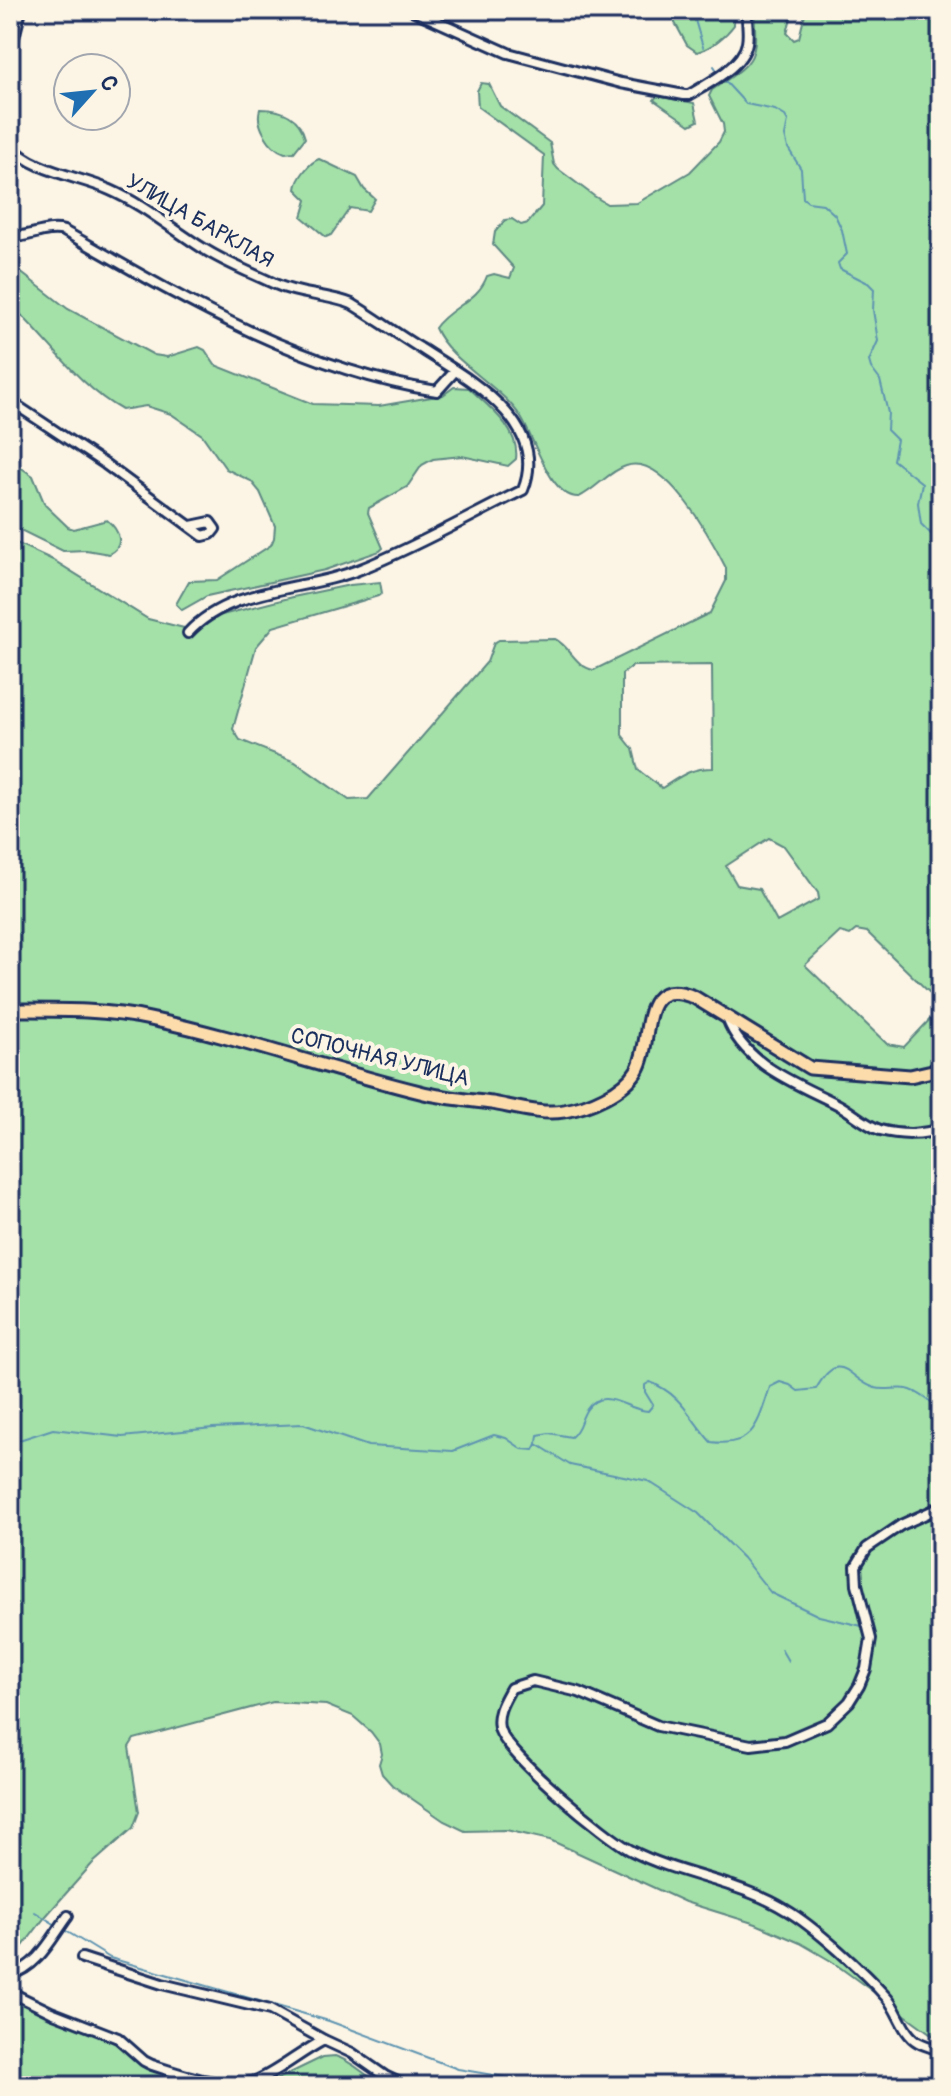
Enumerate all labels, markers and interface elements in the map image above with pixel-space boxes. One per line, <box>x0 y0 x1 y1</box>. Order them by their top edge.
north arrow <box>52 52 132 132</box>
text: С <box>93 71 125 96</box>
street label: УЛИЦА БАРКЛАЯ <box>121 167 279 275</box>
street label: СОПОЧНАЯ УЛИЦА <box>288 1021 472 1093</box>

